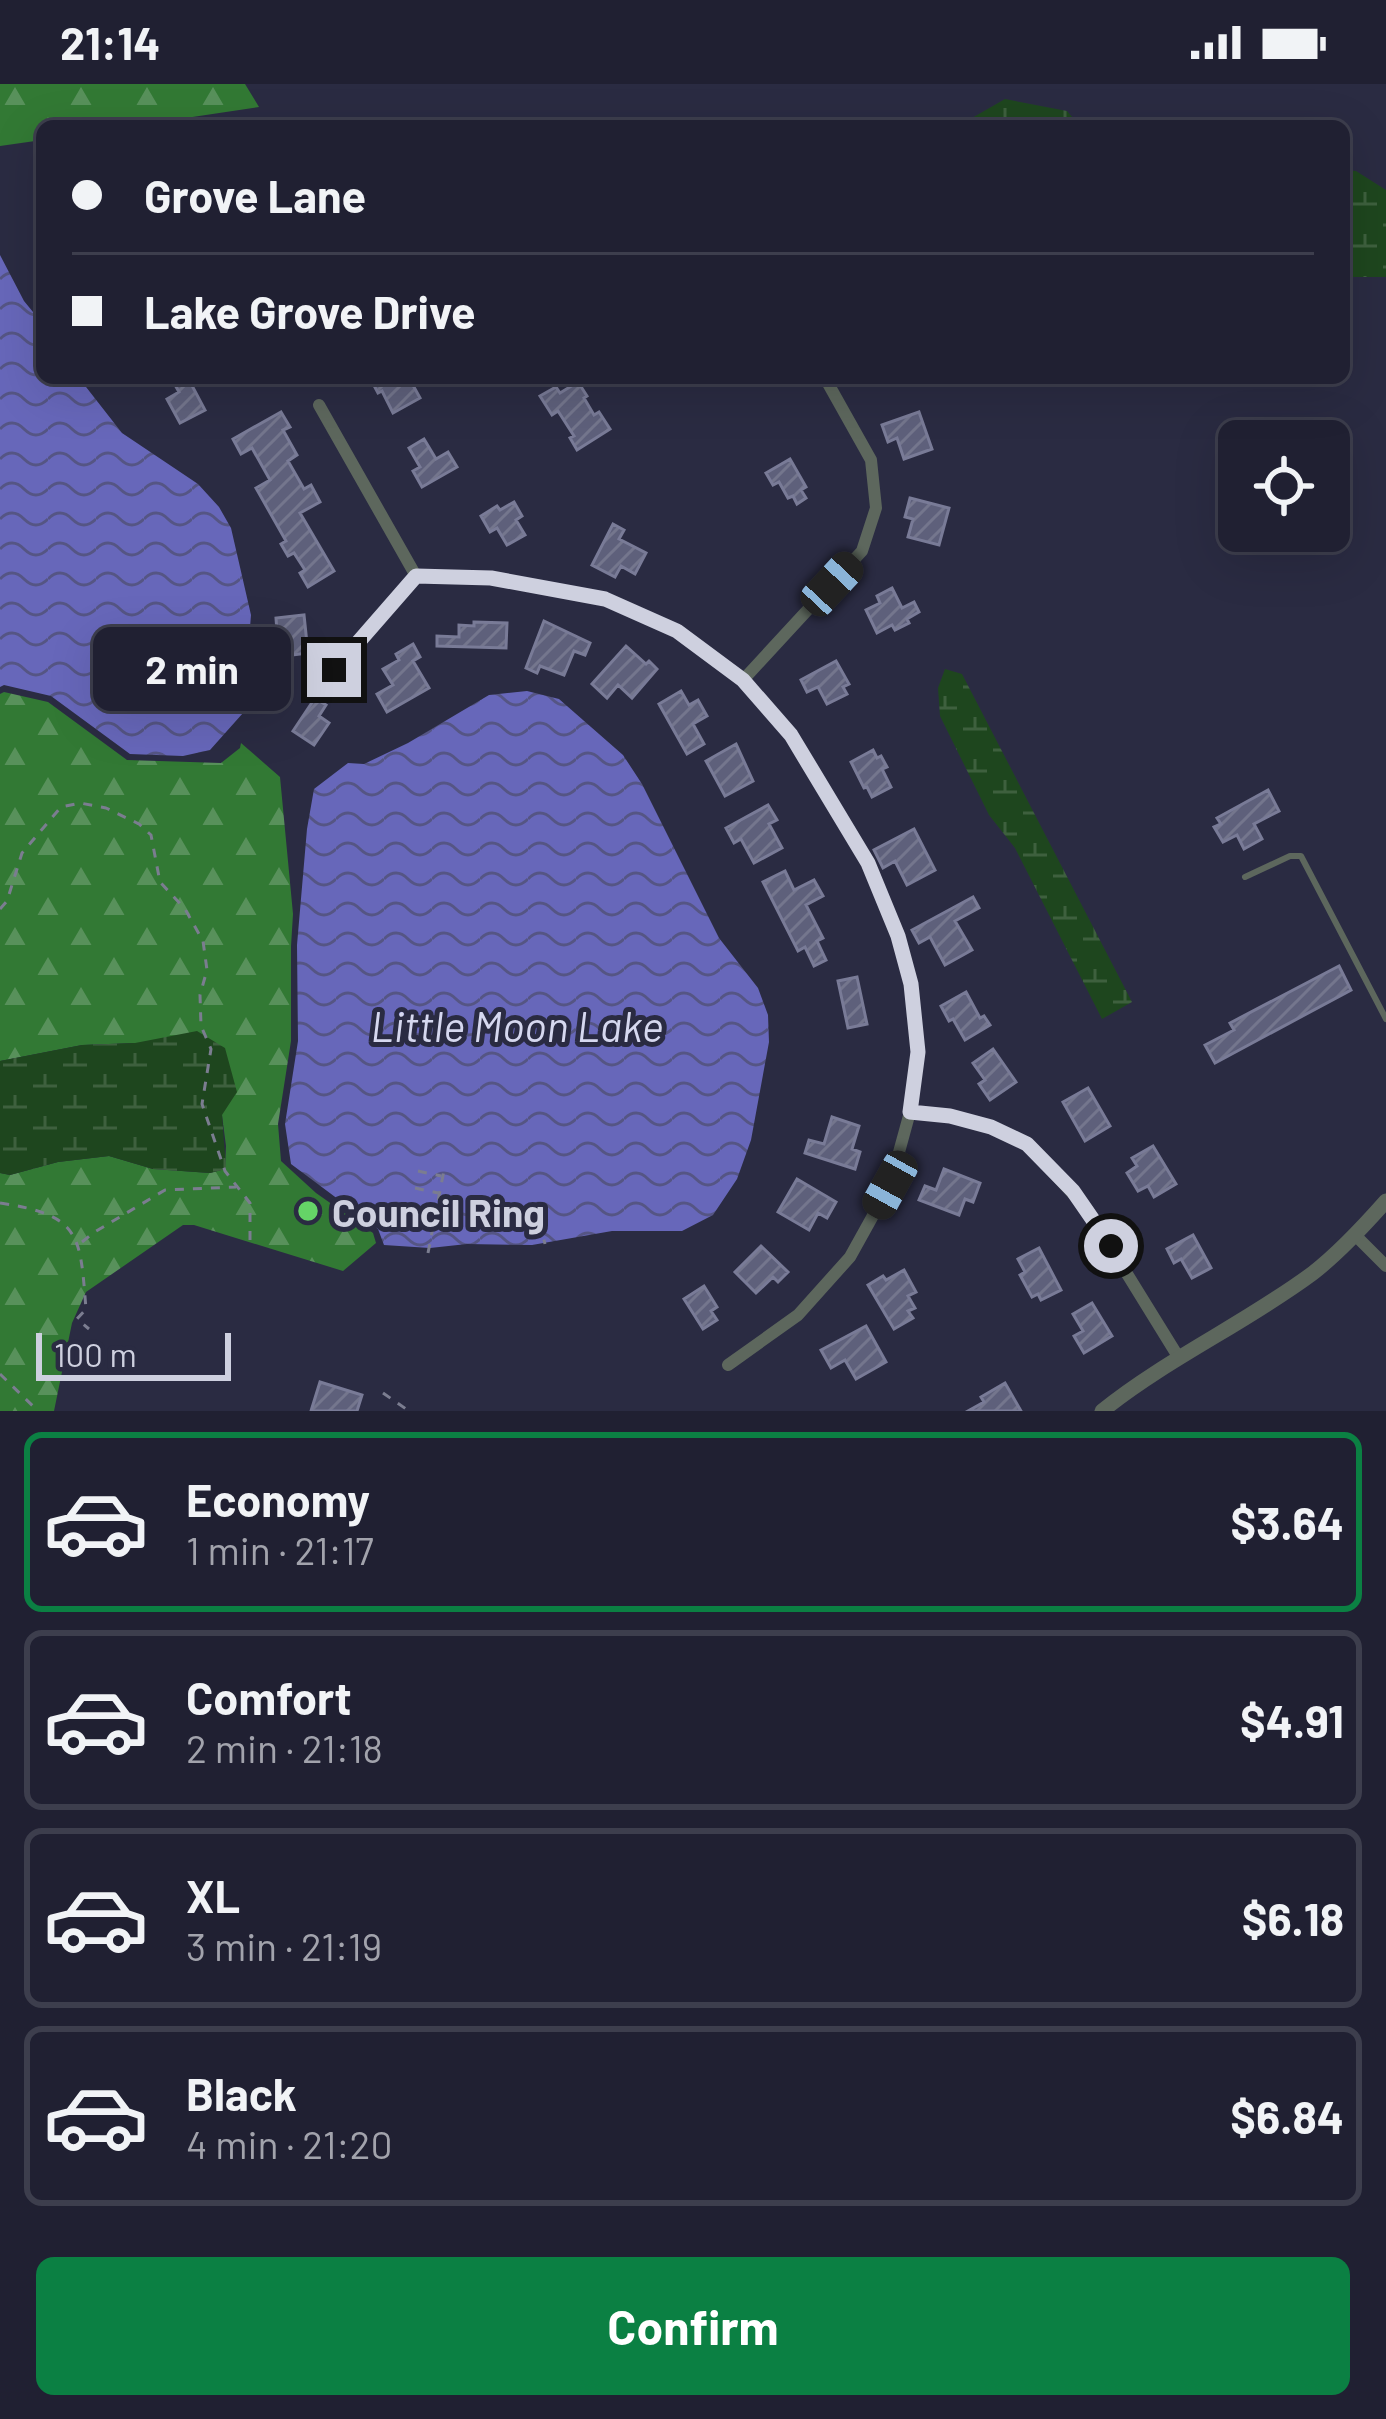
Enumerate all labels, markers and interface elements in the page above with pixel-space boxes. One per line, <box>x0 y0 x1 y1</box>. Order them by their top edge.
text: 21:14 <box>60 15 160 69</box>
text: Grove Lane <box>144 168 366 222</box>
text: Lake Grove Drive <box>144 284 475 338</box>
map controls <box>1218 420 1350 552</box>
button: locate <box>1218 420 1350 552</box>
car <box>794 545 870 623</box>
callout: 2 min <box>94 628 292 712</box>
route end <box>307 643 361 697</box>
text: 2 min <box>145 645 239 692</box>
water label: Little Moon Lake <box>371 1000 663 1050</box>
car <box>857 1145 923 1225</box>
place label: Council Ring <box>332 1188 545 1235</box>
marker: Council Ring <box>295 1198 321 1224</box>
route start <box>1084 1219 1138 1273</box>
scale bar <box>36 1327 231 1380</box>
text: 100 m <box>54 1334 137 1374</box>
icon: car <box>42 1468 150 1576</box>
text: Economy <box>186 1472 370 1526</box>
text: $3.64 <box>1230 1495 1344 1549</box>
text: 1 min · 21:17 <box>186 1526 374 1573</box>
icon: car <box>42 1666 150 1774</box>
text: Comfort <box>186 1670 352 1724</box>
text: $4.91 <box>1240 1693 1344 1747</box>
text: 2 min · 21:18 <box>186 1724 383 1771</box>
icon: car <box>42 1864 150 1972</box>
text: XL <box>186 1868 240 1922</box>
text: $6.18 <box>1242 1891 1344 1945</box>
text: 3 min · 21:19 <box>186 1922 382 1969</box>
icon: car <box>42 2062 150 2170</box>
text: Black <box>186 2066 297 2120</box>
text: $6.84 <box>1230 2089 1344 2143</box>
text: 4 min · 21:20 <box>186 2120 392 2167</box>
button: Confirm <box>36 2257 1350 2395</box>

